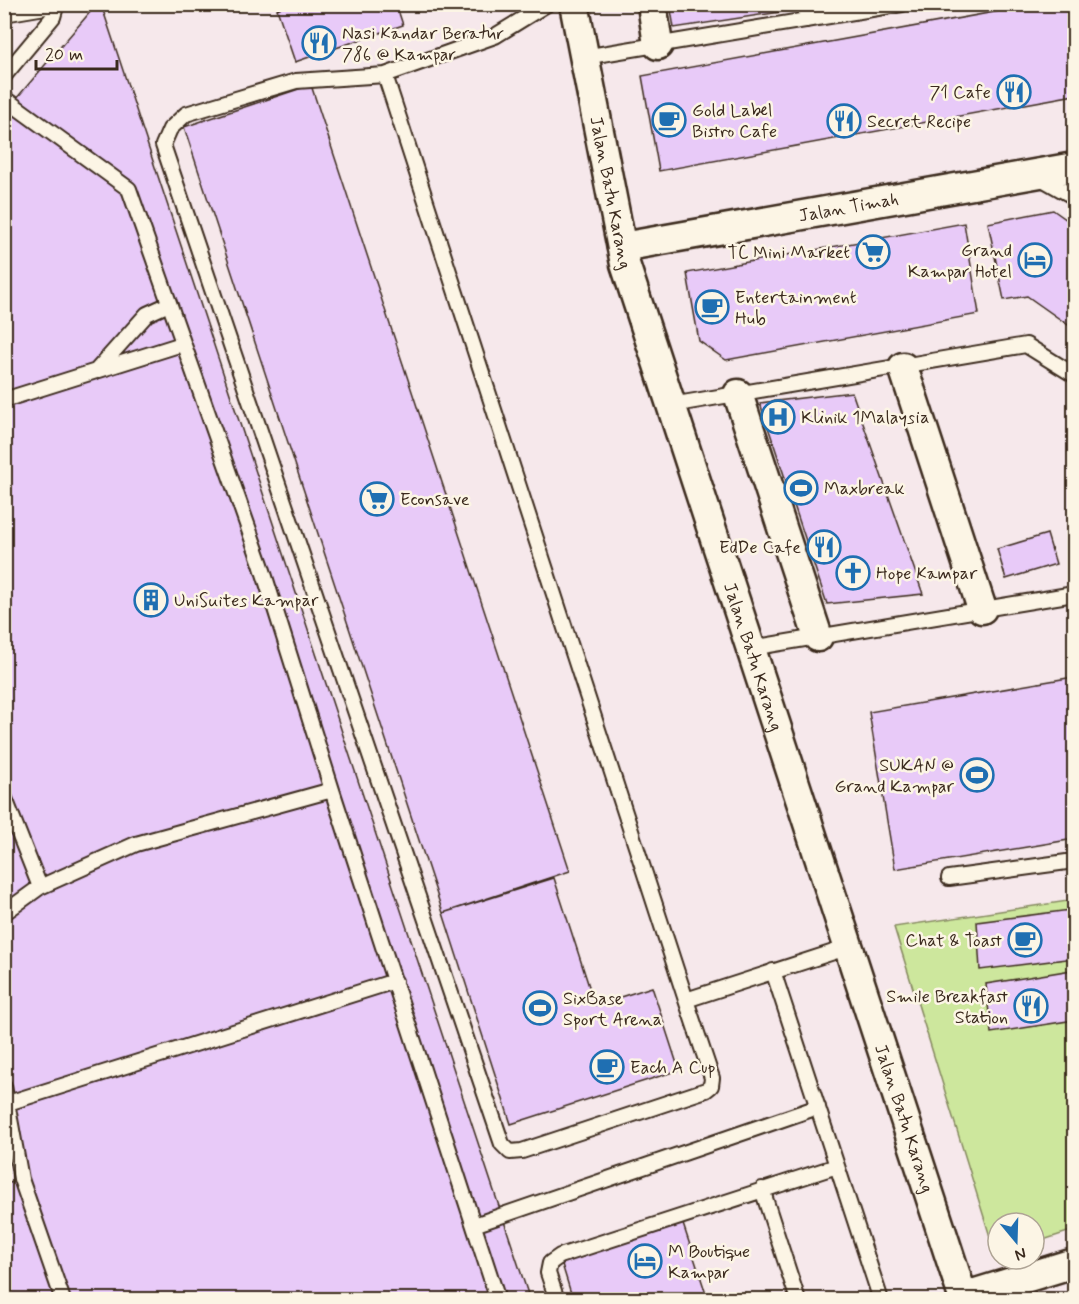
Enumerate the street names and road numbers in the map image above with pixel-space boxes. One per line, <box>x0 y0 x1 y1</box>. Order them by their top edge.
street label: Jalan Batu Karang <box>583 114 637 272</box>
street label: Jalan Timah <box>797 187 900 229</box>
street label: Jalan Batu Karang <box>717 579 788 734</box>
street label: Jalan Batu Karang <box>868 1041 939 1196</box>

